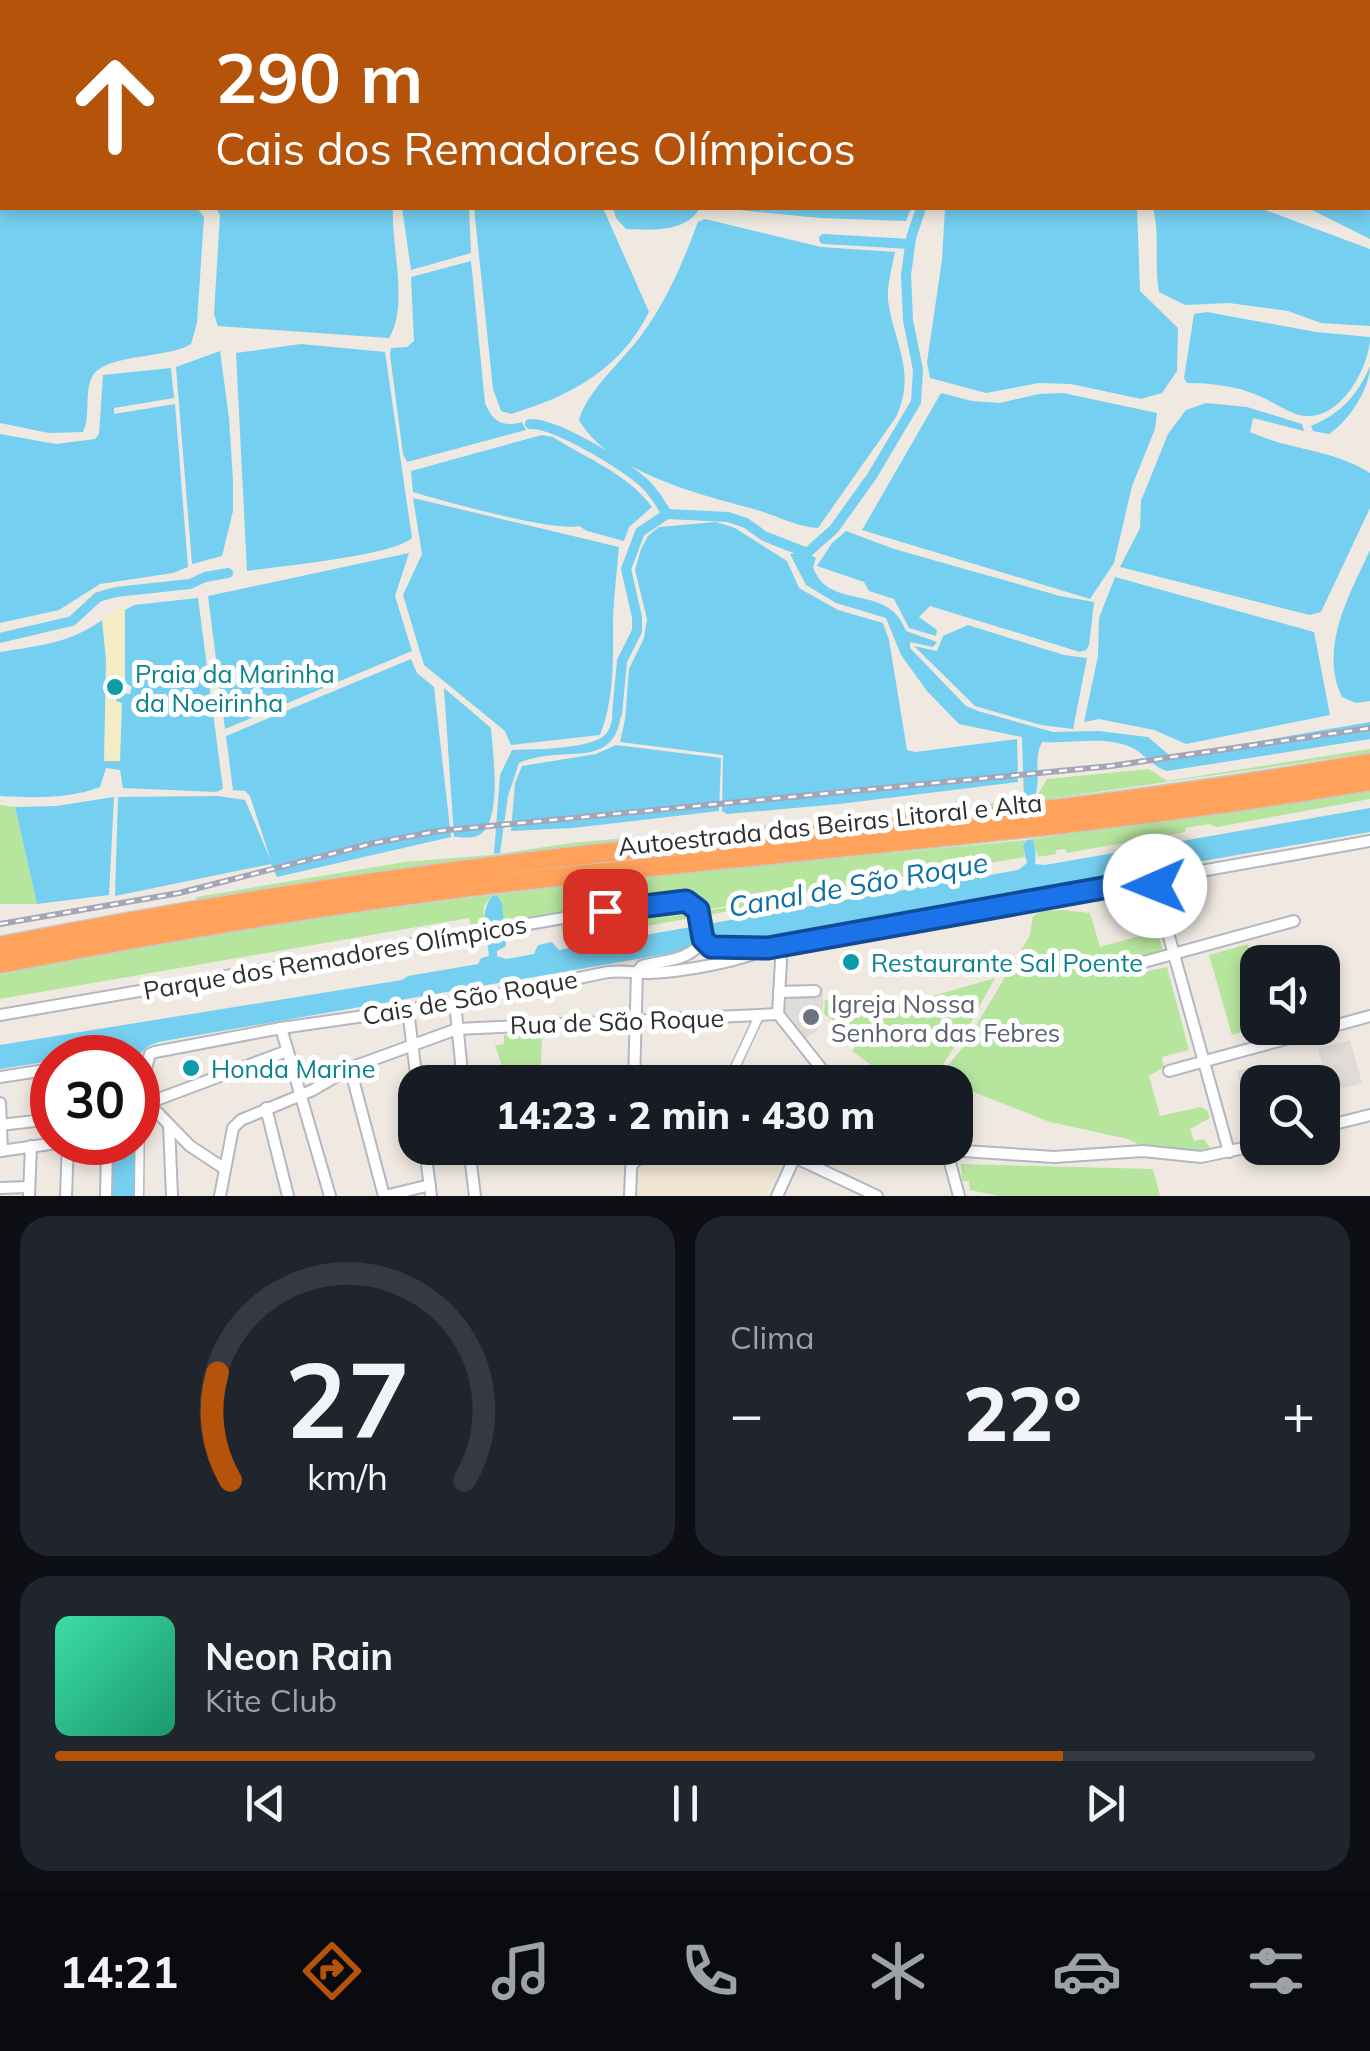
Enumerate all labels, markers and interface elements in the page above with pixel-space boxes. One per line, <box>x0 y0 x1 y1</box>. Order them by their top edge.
text: 290 m <box>215 33 423 121</box>
icon: ahead <box>50 40 180 170</box>
text: Cais dos Remadores Olímpicos <box>215 120 856 176</box>
place label: Praia da Marinha da Noeirinha <box>135 658 335 718</box>
marker: Praia da Marinha da Noeirinha <box>104 676 126 698</box>
street label: Autoestrada das Beiras Litoral e Alta <box>616 786 1044 862</box>
position arrow <box>1103 834 1207 938</box>
water label: Canal de São Roque <box>726 844 990 924</box>
pin <box>563 869 648 954</box>
icon: arrive <box>578 884 633 939</box>
street label: Parque dos Remadores Olímpicos <box>141 908 529 1006</box>
map controls <box>1240 945 1340 1165</box>
button: sound <box>1240 945 1340 1045</box>
place label: Restaurante Sal Poente <box>871 947 1143 978</box>
marker: Restaurante Sal Poente <box>840 951 862 973</box>
street label: Cais de São Roque <box>360 963 580 1031</box>
place label: Igreja Nossa Senhora das Febres <box>831 988 1060 1048</box>
street label: Rua de São Roque <box>509 1002 725 1040</box>
marker: Igreja Nossa Senhora das Febres <box>800 1006 822 1028</box>
speed limit sign: 30 <box>30 1035 160 1165</box>
place label: Honda Marine <box>211 1053 375 1084</box>
marker: Honda Marine <box>180 1057 202 1079</box>
button: search <box>1240 1065 1340 1165</box>
text: 14:23 · 2 min · 430 m <box>496 1091 875 1139</box>
text: Clima <box>730 1317 814 1357</box>
text: 27 <box>285 1333 410 1464</box>
text: 22° <box>963 1366 1082 1460</box>
text: − <box>730 1379 763 1448</box>
text: + <box>1282 1379 1315 1448</box>
text: km/h <box>307 1454 388 1499</box>
text: Neon Rain <box>205 1632 393 1680</box>
text: Kite Club <box>205 1680 337 1720</box>
icon: previous <box>238 1776 293 1831</box>
icon: pause <box>658 1776 713 1831</box>
icon: next <box>1078 1776 1133 1831</box>
icon: directions <box>297 1936 367 2006</box>
icon: music <box>486 1936 556 2006</box>
icon: phone <box>675 1936 745 2006</box>
icon: climate <box>863 1936 933 2006</box>
icon: car <box>1052 1936 1122 2006</box>
icon: filters <box>1241 1936 1311 2006</box>
text: 14:21 <box>59 1943 179 1999</box>

